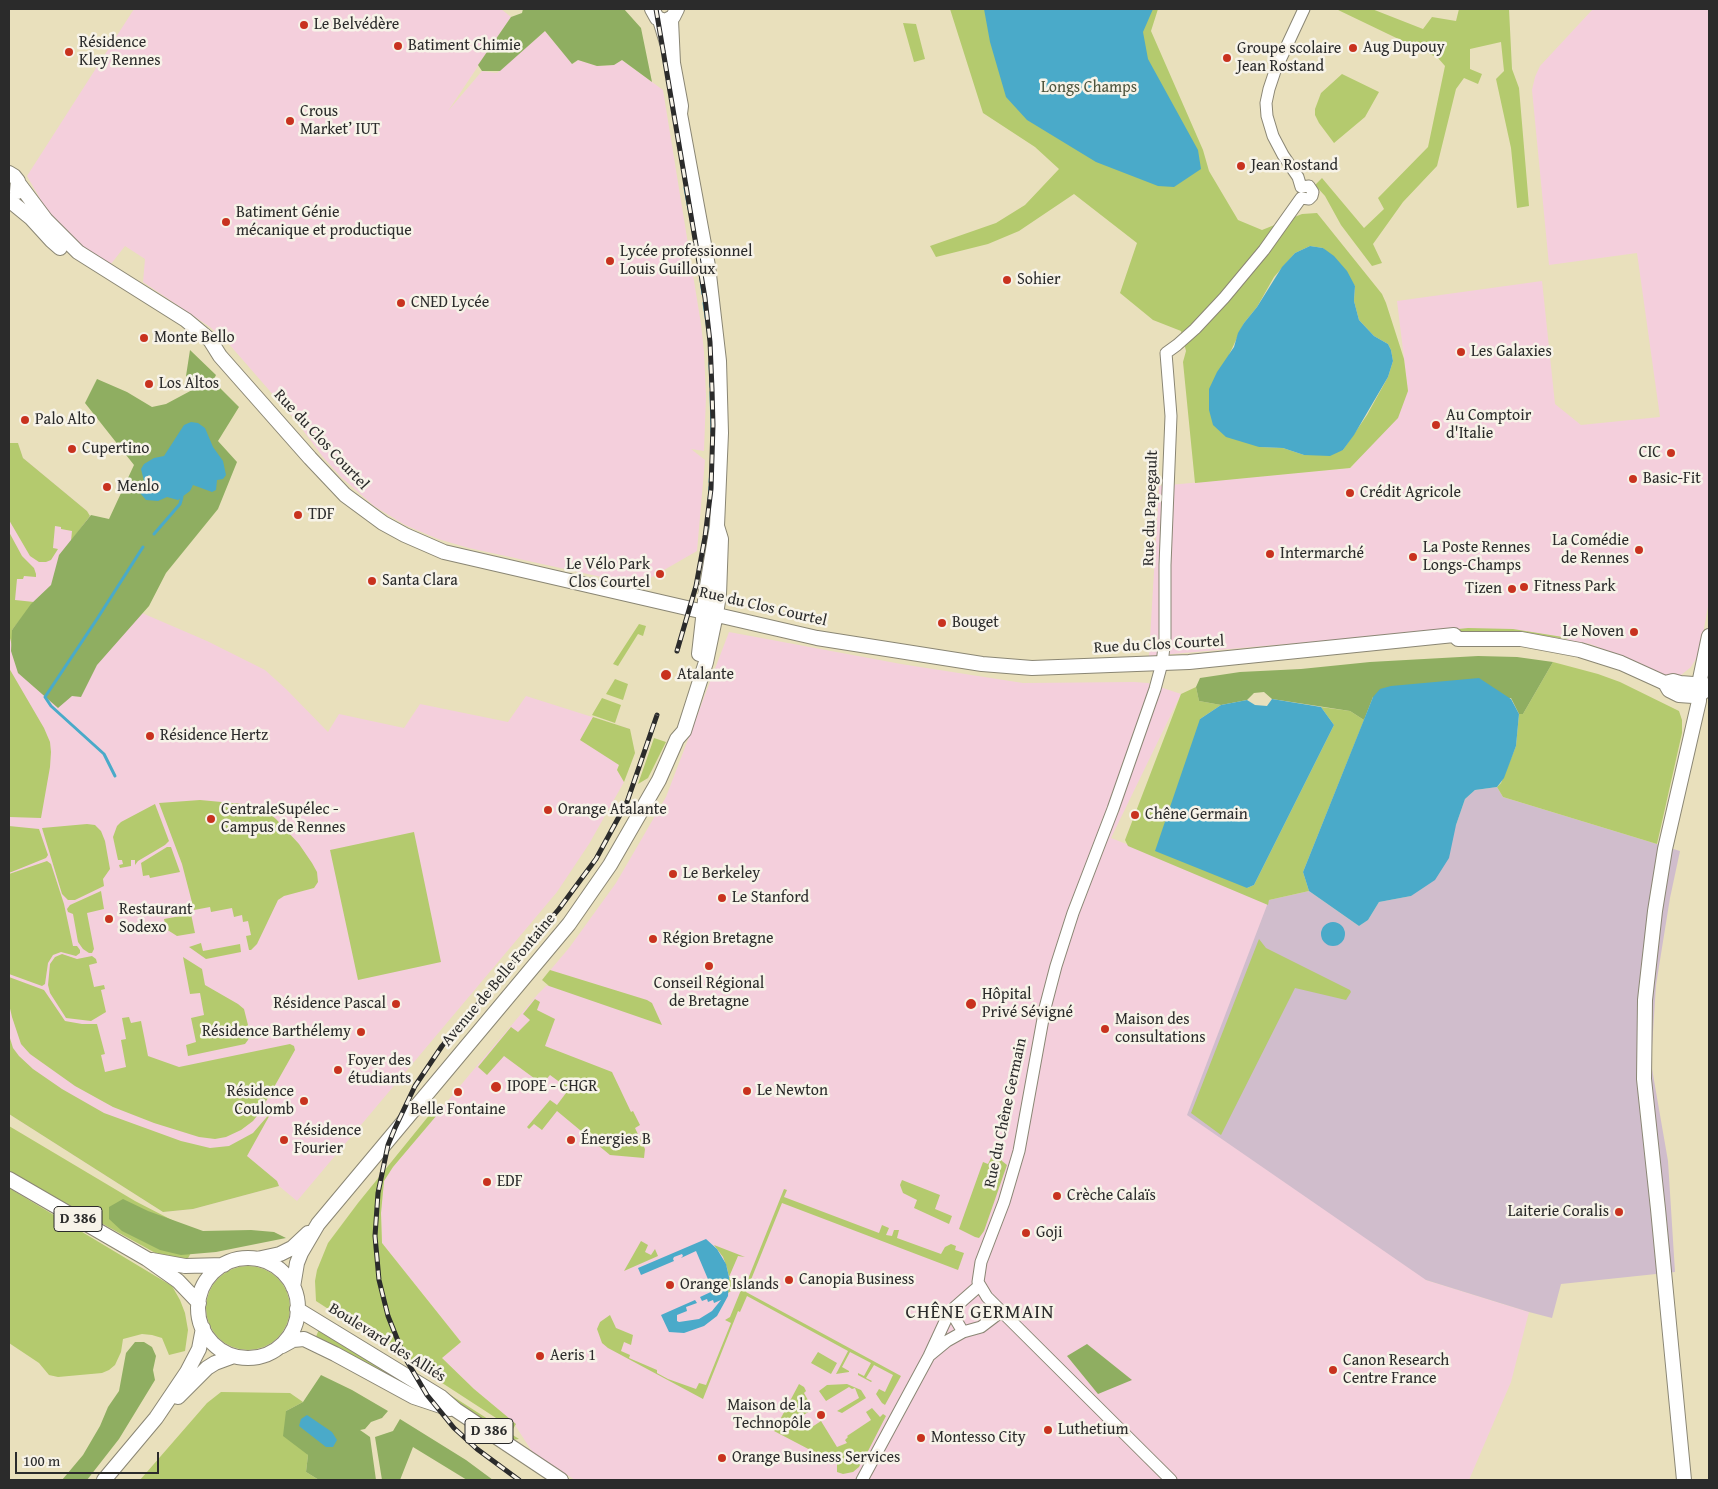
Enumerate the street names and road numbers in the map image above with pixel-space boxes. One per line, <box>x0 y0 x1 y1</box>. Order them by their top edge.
street label: Rue du Clos Courtel <box>269 386 373 494</box>
street label: Rue du Papegault <box>1139 450 1163 566</box>
street label: Rue du Clos Courtel <box>697 583 829 631</box>
street label: Rue du Clos Courtel <box>1093 632 1225 658</box>
street label: Avenue de Belle Fontaine <box>438 910 560 1050</box>
street label: Rue du Chêne Germain <box>981 1036 1031 1190</box>
road number: D 386 <box>54 1206 102 1232</box>
street label: Boulevard des Alliés <box>325 1299 449 1387</box>
road number: D 386 <box>465 1418 513 1444</box>

